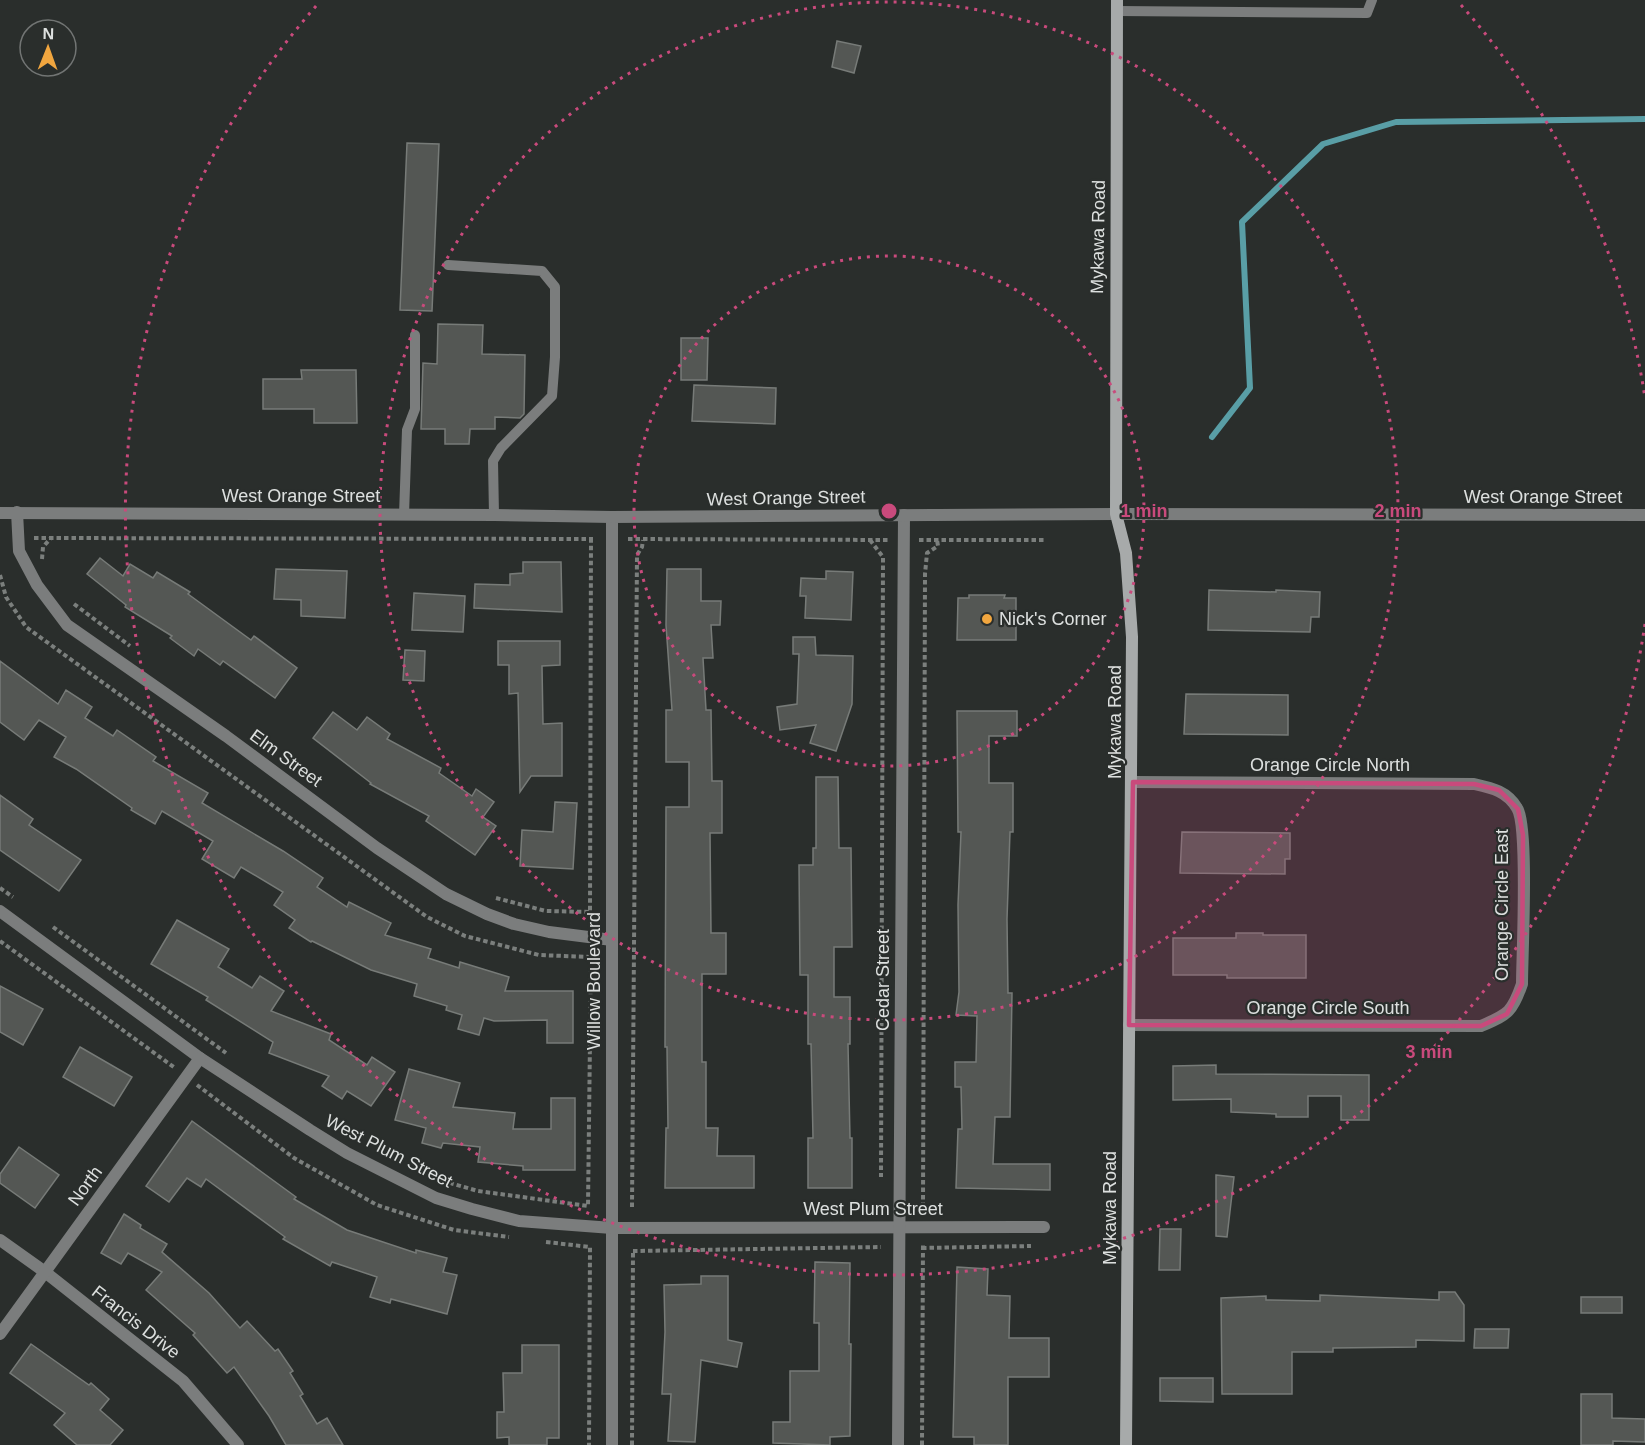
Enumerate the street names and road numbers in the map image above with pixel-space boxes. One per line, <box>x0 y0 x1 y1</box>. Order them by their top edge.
street label: Mykawa Road <box>1087 180 1109 294</box>
street label: West Orange Street <box>222 486 380 506</box>
street label: West Orange Street <box>706 487 866 509</box>
street label: West Orange Street <box>1464 487 1622 507</box>
street label: Mykawa Road <box>1105 665 1125 779</box>
street label: Elm Street <box>246 725 326 791</box>
street label: Orange Circle North <box>1250 755 1410 775</box>
street label: Orange Circle East <box>1492 829 1512 981</box>
street label: Willow Boulevard <box>584 912 604 1050</box>
street label: Cedar Street <box>873 929 893 1031</box>
street label: Orange Circle South <box>1246 998 1410 1018</box>
street label: West Plum Street <box>322 1110 456 1192</box>
street label: Mykawa Road <box>1100 1151 1120 1265</box>
street label: North <box>64 1162 106 1210</box>
street label: West Plum Street <box>803 1199 943 1219</box>
street label: Francis Drive <box>88 1281 184 1363</box>

